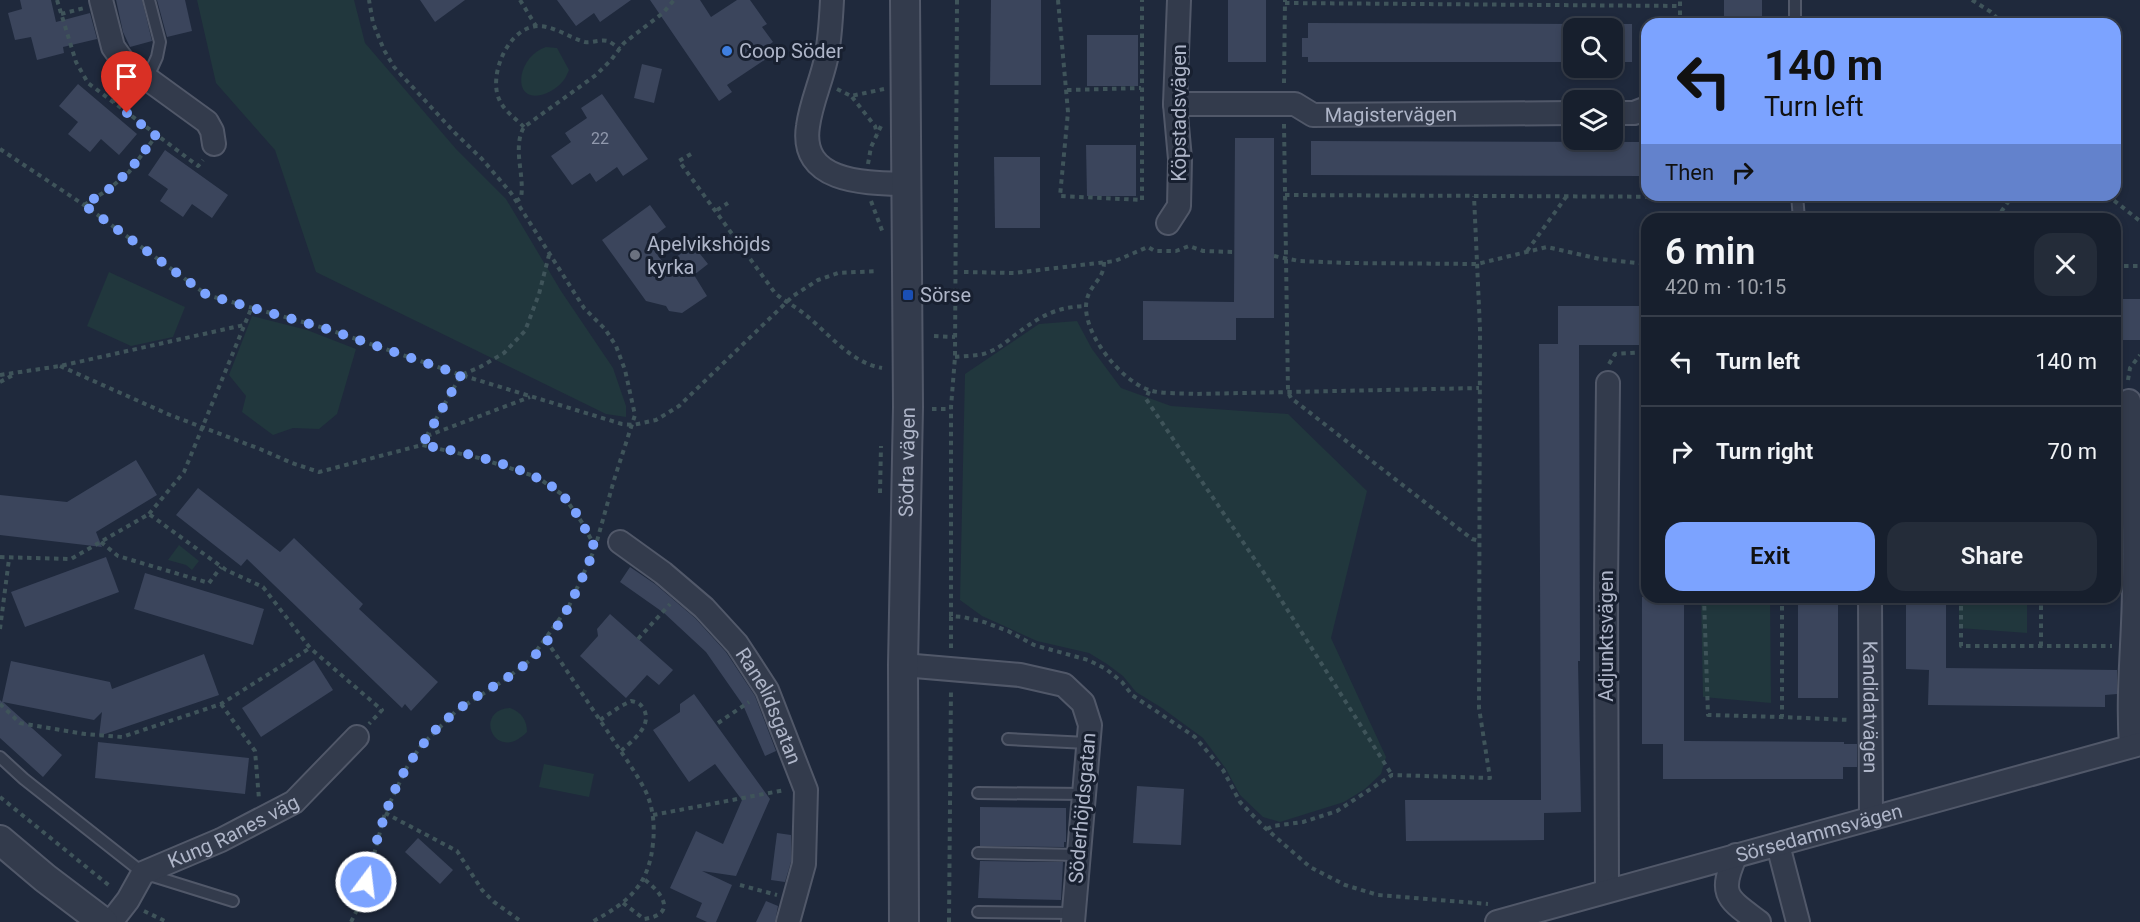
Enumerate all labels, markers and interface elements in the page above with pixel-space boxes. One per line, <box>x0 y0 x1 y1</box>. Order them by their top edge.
map controls <box>1563 18 1623 150</box>
button: search <box>1563 18 1623 78</box>
place label: Coop Söder <box>739 39 843 63</box>
text: 140 m <box>1764 41 1883 90</box>
icon: left <box>1665 42 1743 120</box>
marker: Coop Söder <box>720 44 734 58</box>
street label: Köpstadsvägen <box>1167 44 1191 182</box>
pin <box>101 51 152 113</box>
icon: arrive <box>110 60 143 93</box>
button: layers <box>1563 90 1623 150</box>
text: Turn left <box>1764 91 1864 123</box>
street label: Magistervägen <box>1325 102 1457 127</box>
house number: 22 <box>591 129 609 148</box>
icon: right <box>1726 156 1759 189</box>
text: Then <box>1665 160 1714 185</box>
text: 6 min <box>1665 231 1755 273</box>
place label: Apelvikshöjds kyrka <box>647 232 771 279</box>
button: close <box>2034 233 2097 296</box>
marker: Apelvikshöjds kyrka <box>628 248 642 262</box>
text: 420 m · 10:15 <box>1665 275 1786 299</box>
place label: Sörse <box>920 283 971 307</box>
marker: Sörse <box>901 288 915 302</box>
icon: left <box>1665 345 1698 378</box>
text: Turn left <box>1716 349 1800 374</box>
text: 140 m <box>2035 349 2097 374</box>
street label: Södra vägen <box>894 407 920 517</box>
icon: right <box>1665 435 1698 468</box>
text: Turn right <box>1716 439 1813 464</box>
text: 70 m <box>2048 439 2097 464</box>
button: Exit <box>1665 522 1875 591</box>
button: Share <box>1887 522 2097 591</box>
street label: Adjunktsvägen <box>1594 570 1618 702</box>
street label: Kandidatvägen <box>1858 641 1883 773</box>
street label: Ranelidsgatan <box>731 643 807 768</box>
street label: Söderhöjdsgatan <box>1063 732 1101 884</box>
street label: Kung Ranes väg <box>164 790 303 873</box>
street label: Sörsedammsvägen <box>1733 798 1905 867</box>
position arrow <box>334 850 398 914</box>

